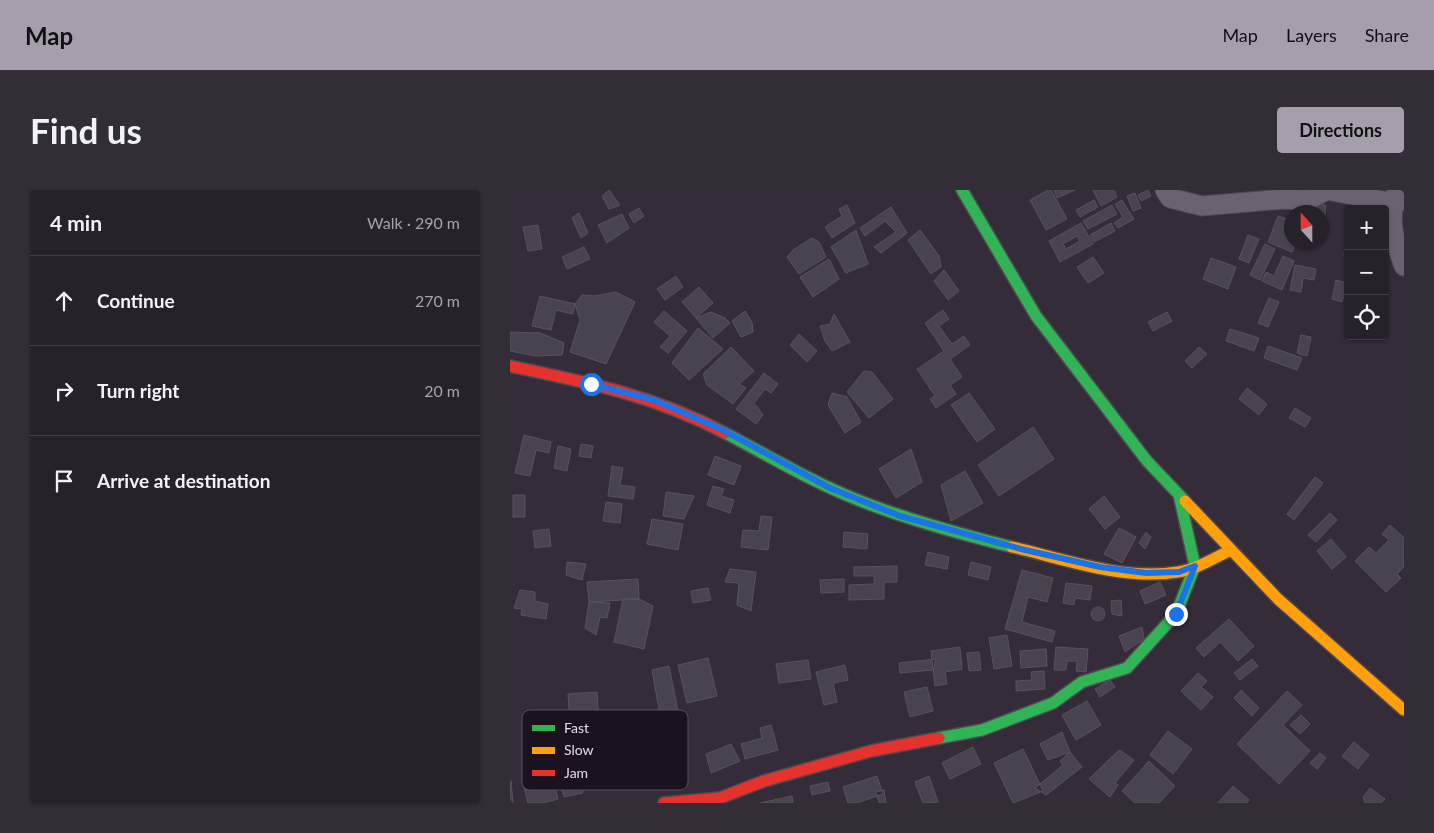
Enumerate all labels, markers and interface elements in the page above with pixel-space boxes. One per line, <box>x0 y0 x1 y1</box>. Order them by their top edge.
text: Map <box>25 21 73 50</box>
text: Map <box>1222 24 1258 46</box>
text: Layers <box>1286 24 1337 46</box>
text: Share <box>1365 24 1409 46</box>
button: Directions <box>1277 107 1404 153</box>
text: Find us <box>30 109 142 151</box>
north arrow <box>1284 205 1329 250</box>
map controls <box>1344 205 1389 340</box>
button: + <box>1344 205 1389 250</box>
text: 4 min <box>50 210 102 235</box>
text: Walk · 290 m <box>367 213 460 232</box>
button: − <box>1344 250 1389 295</box>
icon: ahead <box>50 287 78 315</box>
text: Continue <box>97 289 175 312</box>
text: 270 m <box>415 291 460 310</box>
button: locate <box>1344 295 1389 340</box>
route start <box>580 373 603 396</box>
icon: right <box>50 377 78 405</box>
text: Turn right <box>97 379 179 402</box>
text: 20 m <box>424 381 460 400</box>
icon: arrive <box>50 467 78 495</box>
text: Arrive at destination <box>97 469 270 492</box>
route end <box>1165 603 1188 626</box>
legend <box>522 710 688 790</box>
text: Fast <box>564 719 589 736</box>
text: Slow <box>564 741 594 758</box>
text: Jam <box>564 764 588 781</box>

